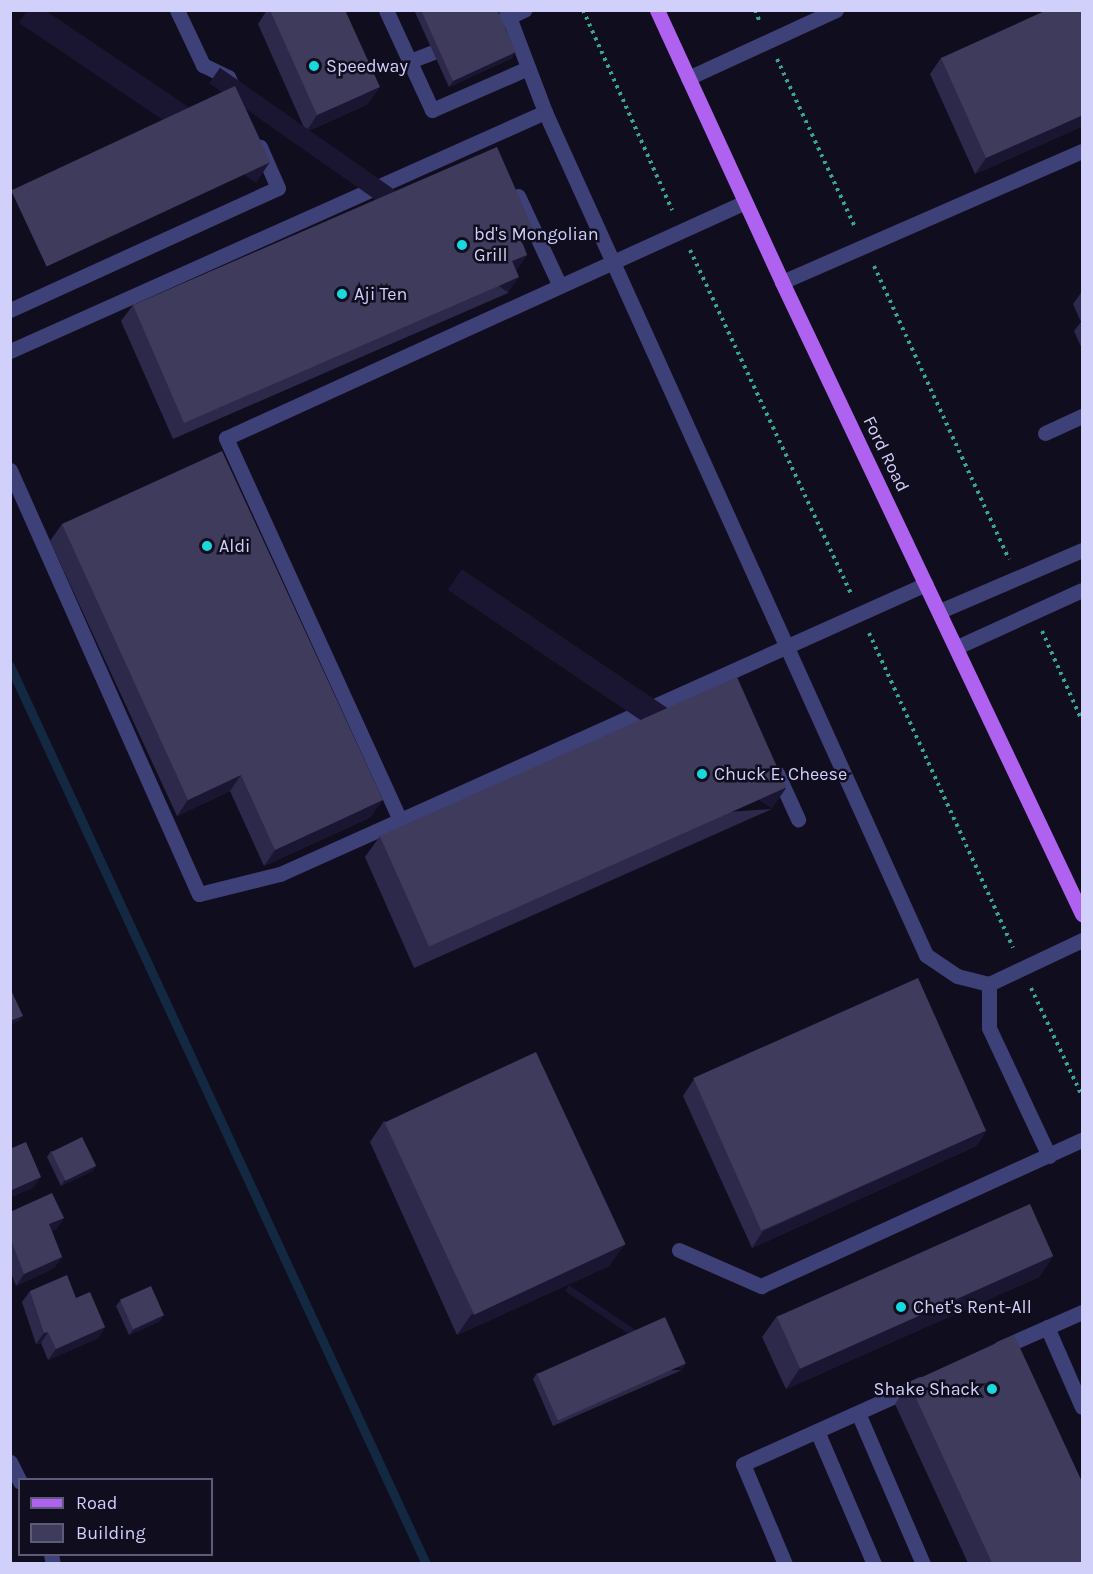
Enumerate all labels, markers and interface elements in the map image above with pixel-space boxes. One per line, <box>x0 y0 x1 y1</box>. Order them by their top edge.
place label: Speedway <box>326 55 408 77</box>
marker: Speedway <box>307 59 321 73</box>
place label: bd's Mongolian Grill <box>474 224 599 266</box>
marker: bd's Mongolian Grill <box>455 238 469 252</box>
place label: Aji Ten <box>354 283 407 305</box>
marker: Aji Ten <box>335 287 349 301</box>
street label: Ford Road <box>858 413 914 495</box>
place label: Aldi <box>219 535 250 557</box>
marker: Aldi <box>200 539 214 553</box>
place label: Chuck E. Cheese <box>714 763 847 785</box>
marker: Chuck E. Cheese <box>695 767 709 781</box>
place label: Chet's Rent-All <box>913 1296 1032 1318</box>
marker: Chet's Rent-All <box>894 1300 908 1314</box>
place label: Shake Shack <box>874 1378 980 1400</box>
marker: Shake Shack <box>985 1382 999 1396</box>
legend <box>18 1478 213 1556</box>
text: Road <box>76 1492 117 1514</box>
text: Building <box>76 1522 146 1544</box>

